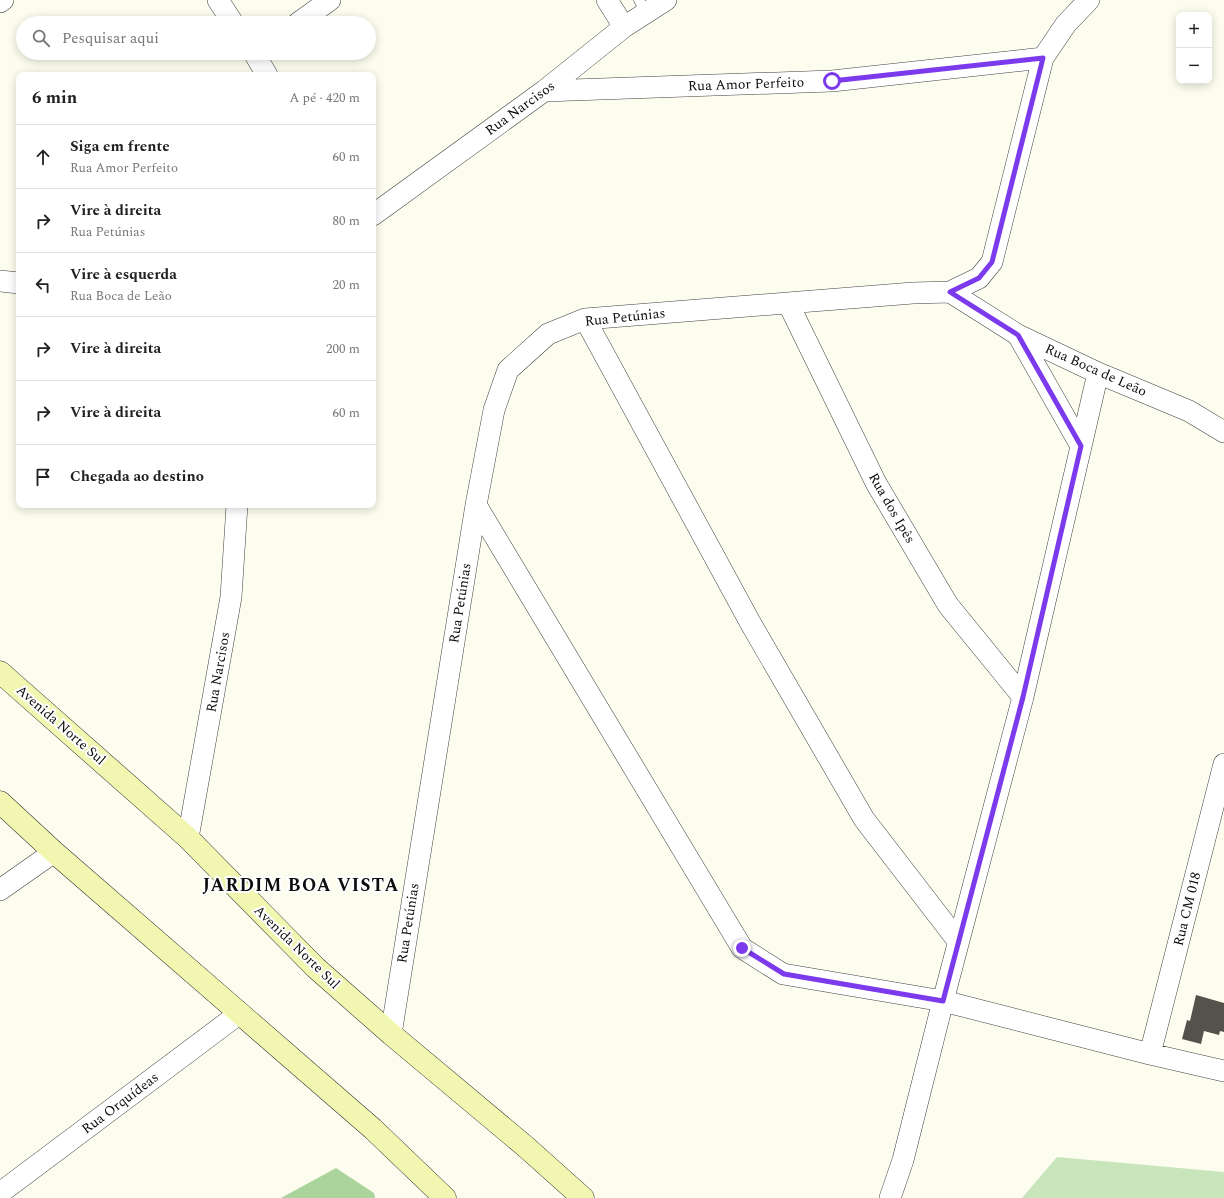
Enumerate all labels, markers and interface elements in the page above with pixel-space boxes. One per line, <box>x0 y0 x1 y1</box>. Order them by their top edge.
map controls <box>1176 12 1212 84</box>
button: + <box>1176 12 1212 48</box>
search box <box>16 16 376 60</box>
icon: search <box>30 27 52 49</box>
text: Pesquisar aqui <box>62 27 159 50</box>
button: − <box>1176 48 1212 84</box>
street label: Rua Amor Perfeito <box>688 71 804 97</box>
route start <box>823 72 841 90</box>
street label: Rua Narcisos <box>481 76 559 140</box>
text: 6 min <box>32 85 77 111</box>
text: A pé · 420 m <box>290 88 360 108</box>
text: Siga em frente <box>70 135 170 158</box>
icon: ahead <box>32 146 54 168</box>
text: 60 m <box>333 147 360 167</box>
text: Rua Amor Perfeito <box>70 158 178 178</box>
text: Vire à direita <box>70 199 161 222</box>
icon: right <box>32 210 54 232</box>
text: 80 m <box>333 211 360 231</box>
text: Rua Petúnias <box>70 222 145 242</box>
text: Vire à esquerda <box>70 263 177 286</box>
icon: left <box>32 274 54 296</box>
text: 20 m <box>333 275 360 295</box>
text: Rua Boca de Leão <box>70 286 172 306</box>
street label: Rua Petúnias <box>584 302 666 332</box>
text: Vire à direita <box>70 337 161 360</box>
icon: right <box>32 338 54 360</box>
street label: Rua Boca de Leão <box>1042 338 1150 402</box>
text: 200 m <box>326 339 360 359</box>
text: Vire à direita <box>70 401 161 424</box>
icon: right <box>32 402 54 424</box>
text: 60 m <box>333 403 360 423</box>
text: Chegada ao destino <box>70 465 204 488</box>
icon: arrive <box>32 466 54 488</box>
street label: Rua dos Ipês <box>863 469 921 547</box>
street label: Rua Petúnias <box>443 561 477 645</box>
street label: Rua Narcisos <box>201 630 235 714</box>
street label: Avenida Norte Sul <box>11 680 111 770</box>
street label: Rua CM 018 <box>1168 870 1206 948</box>
district label: JARDIM BOA VISTA <box>203 872 399 899</box>
street label: Rua Petúnias <box>391 881 425 965</box>
street label: Avenida Norte Sul <box>249 900 345 994</box>
route end <box>733 939 751 957</box>
street label: Rua Orquídeas <box>77 1067 163 1139</box>

